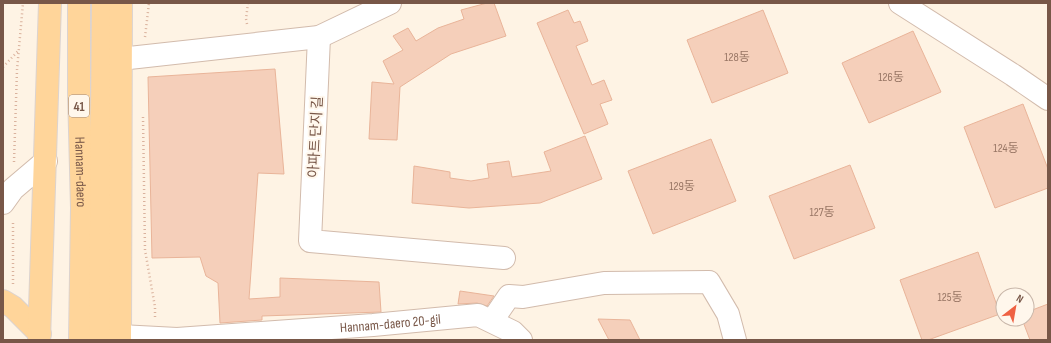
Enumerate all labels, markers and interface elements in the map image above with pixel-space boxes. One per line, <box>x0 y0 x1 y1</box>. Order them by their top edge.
house number: 128동 <box>724 50 750 65</box>
house number: 126동 <box>878 70 904 85</box>
road number: 41 <box>69 95 89 117</box>
street label: 아파트 단지 길 <box>305 96 326 178</box>
street label: Hannam-daero <box>71 137 90 208</box>
house number: 124동 <box>993 141 1019 156</box>
house number: 129동 <box>669 179 695 194</box>
house number: 127동 <box>809 205 835 220</box>
north arrow <box>995 287 1035 327</box>
house number: 125동 <box>937 290 963 305</box>
text: N <box>1014 292 1026 306</box>
street label: Hannam-daero 20-gil <box>339 311 442 336</box>

